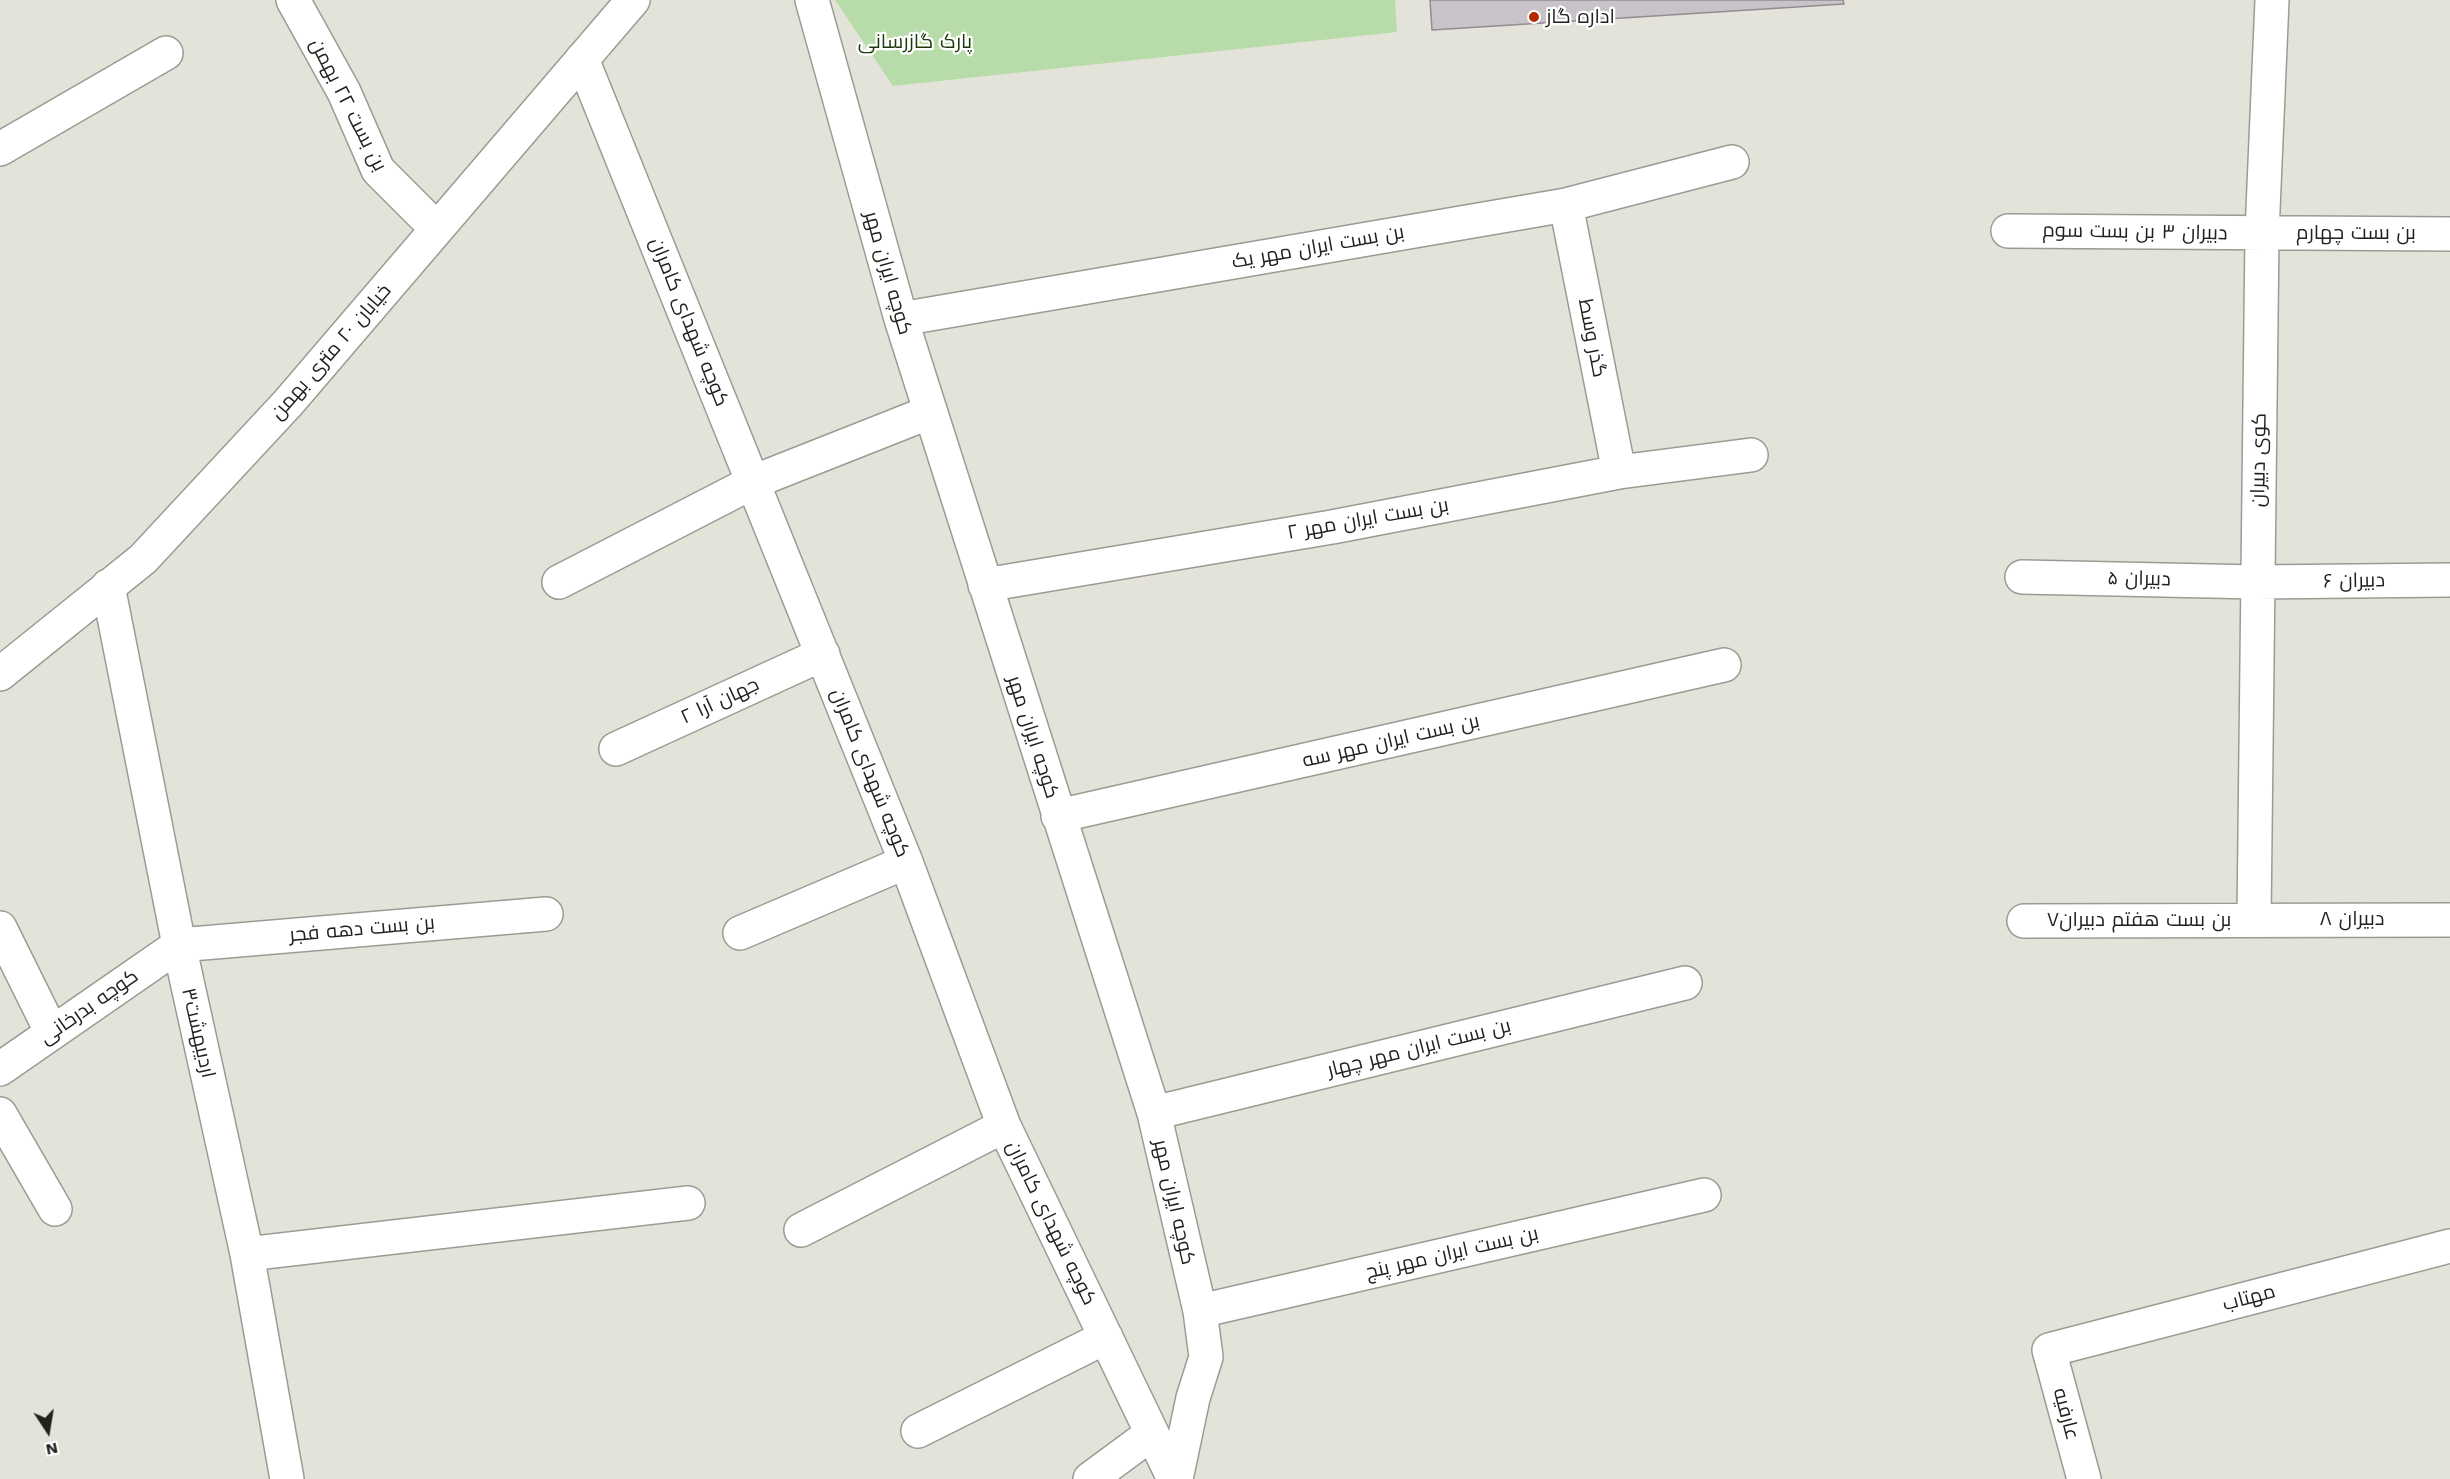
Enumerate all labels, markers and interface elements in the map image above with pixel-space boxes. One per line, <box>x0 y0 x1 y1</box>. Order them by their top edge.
place label: اداره گاز <box>1546 5 1615 29</box>
marker: اداره گاز <box>1527 10 1541 24</box>
park label: پارک گازرسانی <box>858 30 972 54</box>
street label: بن بست ۲۲ بهمن <box>304 35 392 175</box>
street label: کوچه ایران مهر <box>859 208 917 338</box>
street label: دبیران ۳ بن بست سوم <box>2042 218 2228 246</box>
street label: بن بست ایران مهر یک <box>1230 220 1406 274</box>
street label: بن بست چهارم <box>2296 221 2416 245</box>
street label: کوچه شهدای کامران <box>644 234 734 410</box>
street label: خیابان ۲۰ متری بهمن <box>265 279 397 425</box>
street label: گذر وسط <box>1573 297 1611 379</box>
street label: کوی دبیران <box>2246 413 2272 507</box>
street label: ۲ بن بست ایران مهر <box>1285 493 1451 545</box>
street label: دبیران ۵ <box>2107 566 2171 592</box>
street label: دبیران ۶ <box>2323 568 2385 594</box>
street label: جهان آرا ۲ <box>677 672 763 730</box>
street label: کوچه ایران مهر <box>1002 673 1064 801</box>
street label: کوچه شهدای کامران <box>825 685 915 861</box>
street label: بن بست ایران مهر سه <box>1300 709 1482 773</box>
street label: دبیران ۸ <box>2320 907 2384 931</box>
street label: بن بست هفتم دبیران۷ <box>2047 908 2231 932</box>
street label: بن بست دهه فجر <box>288 911 436 947</box>
street label: کوچه بدرخانی <box>35 964 143 1050</box>
street label: اردیبهشت۳ <box>176 986 220 1080</box>
street label: بن بست ایران مهر چهار <box>1325 1014 1513 1082</box>
street label: کوچه شهدای کامران <box>1001 1137 1101 1309</box>
street label: کوچه ایران مهر <box>1148 1137 1200 1267</box>
street label: بن بست ایران مهر پنج <box>1363 1221 1541 1285</box>
street label: مهتاب <box>2220 1279 2278 1317</box>
street label: عارفیه <box>2048 1386 2084 1442</box>
north arrow <box>18 1401 78 1461</box>
text: N <box>44 1439 60 1460</box>

